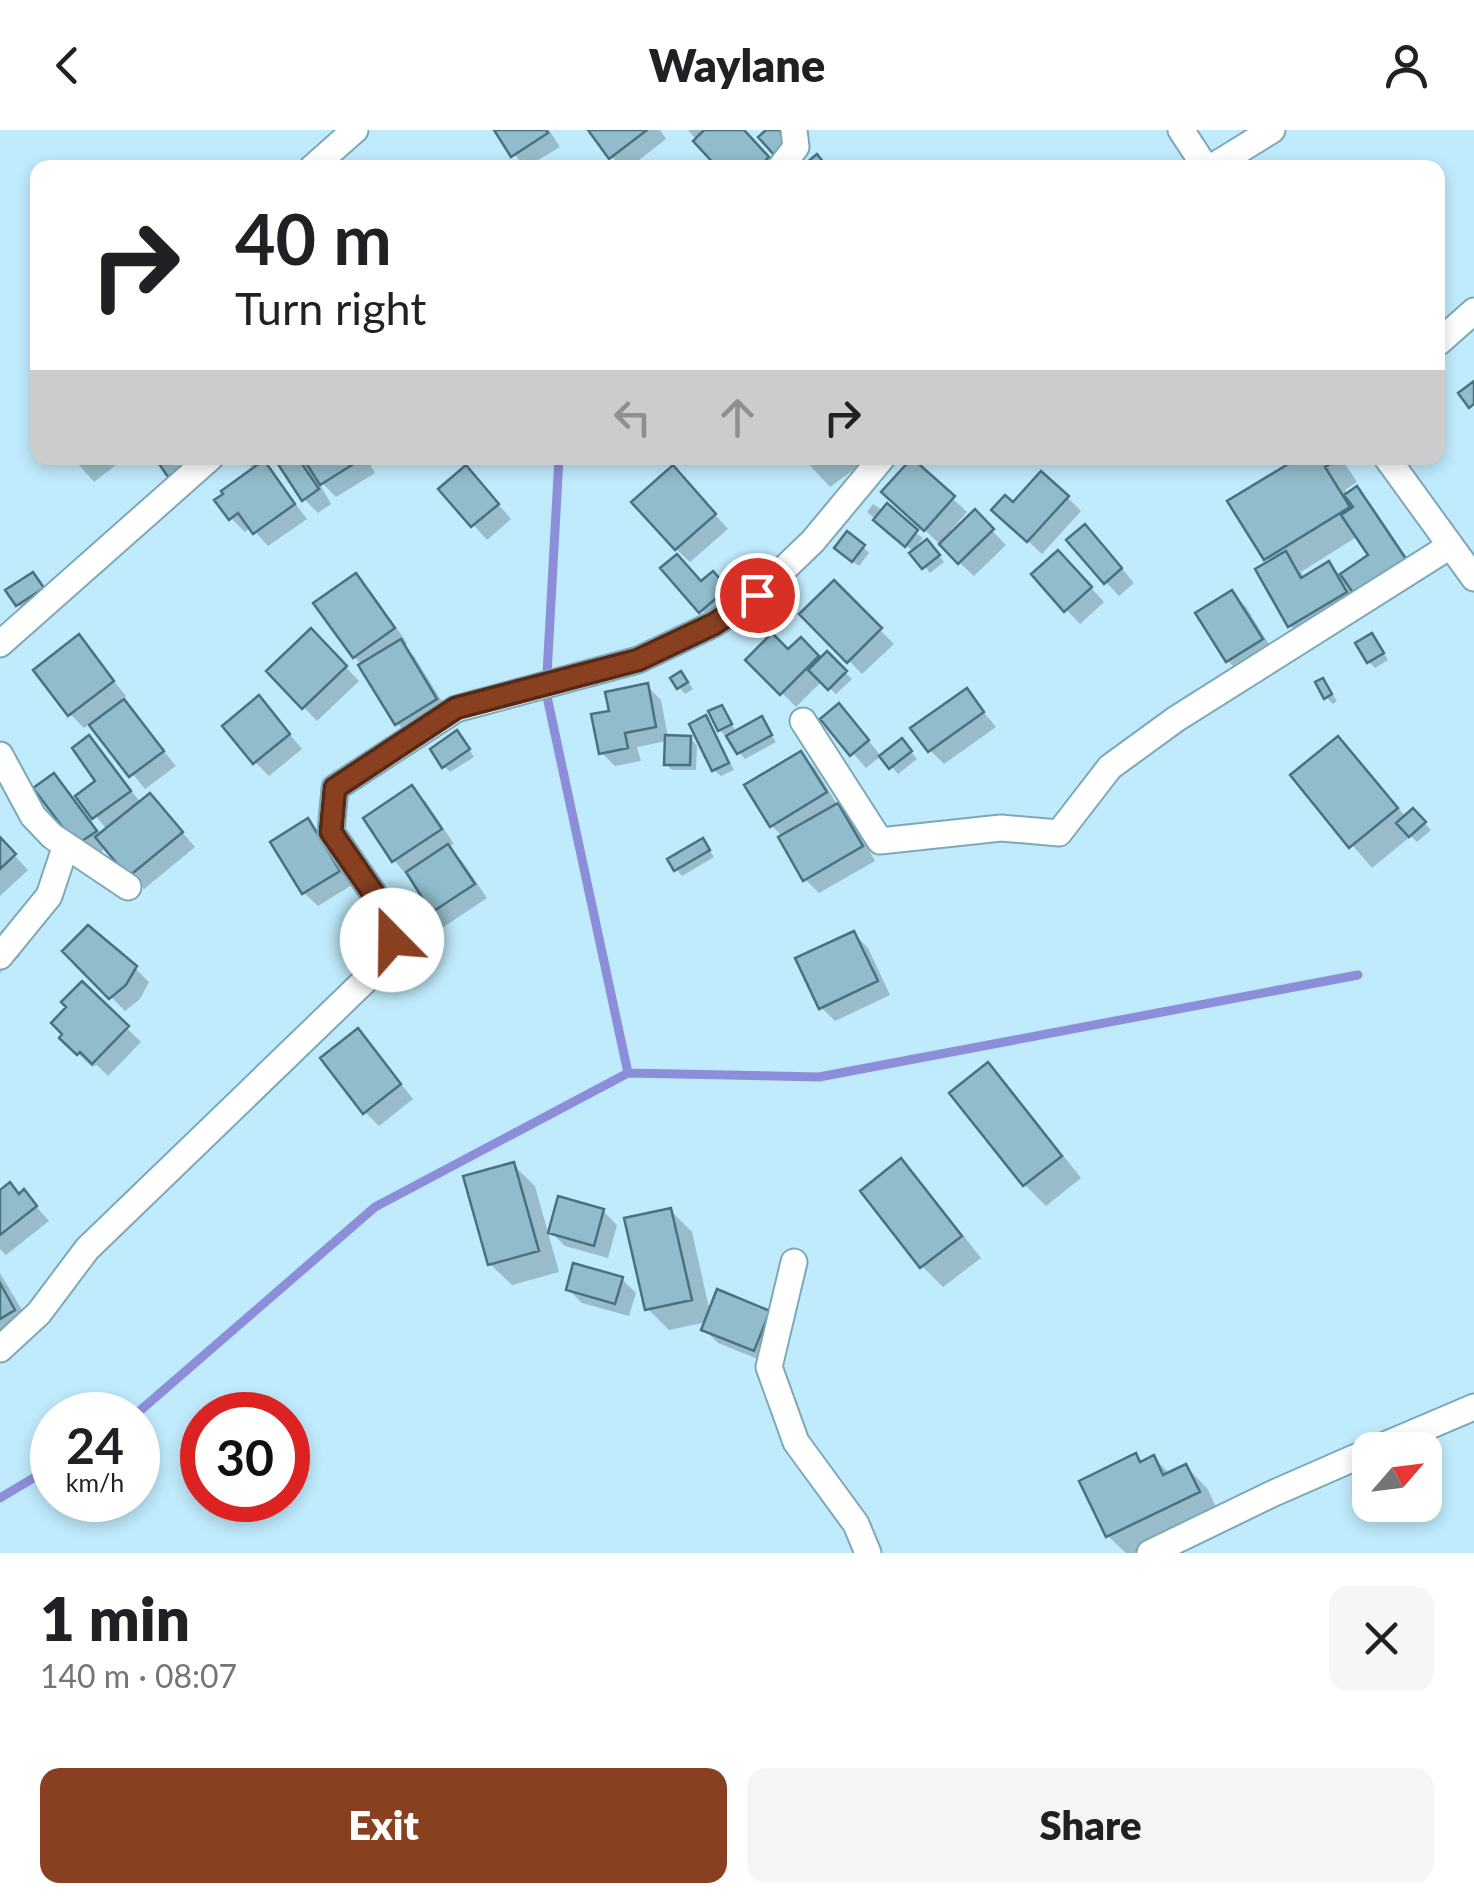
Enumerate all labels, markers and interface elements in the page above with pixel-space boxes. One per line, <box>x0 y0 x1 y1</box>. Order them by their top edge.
icon: back <box>40 38 95 93</box>
text: Waylane <box>649 38 825 92</box>
icon: person <box>1379 38 1434 93</box>
text: 40 m <box>235 196 392 280</box>
icon: right <box>70 200 200 330</box>
text: Turn right <box>235 281 426 335</box>
icon: left <box>605 390 660 445</box>
icon: ahead <box>710 390 765 445</box>
icon: right <box>815 390 870 445</box>
pin <box>715 553 800 638</box>
icon: arrive <box>730 568 785 623</box>
position arrow <box>340 888 444 992</box>
speed limit sign: 30 <box>180 1392 310 1522</box>
text: 24 <box>66 1415 124 1475</box>
north arrow <box>1352 1432 1442 1522</box>
map controls <box>1352 1432 1442 1522</box>
text: km/h <box>66 1467 124 1497</box>
text: 1 min <box>40 1582 190 1654</box>
button: close <box>1329 1586 1434 1691</box>
text: 140 m · 08:07 <box>40 1656 237 1695</box>
button: Exit <box>40 1768 727 1883</box>
button: Share <box>747 1768 1434 1883</box>

